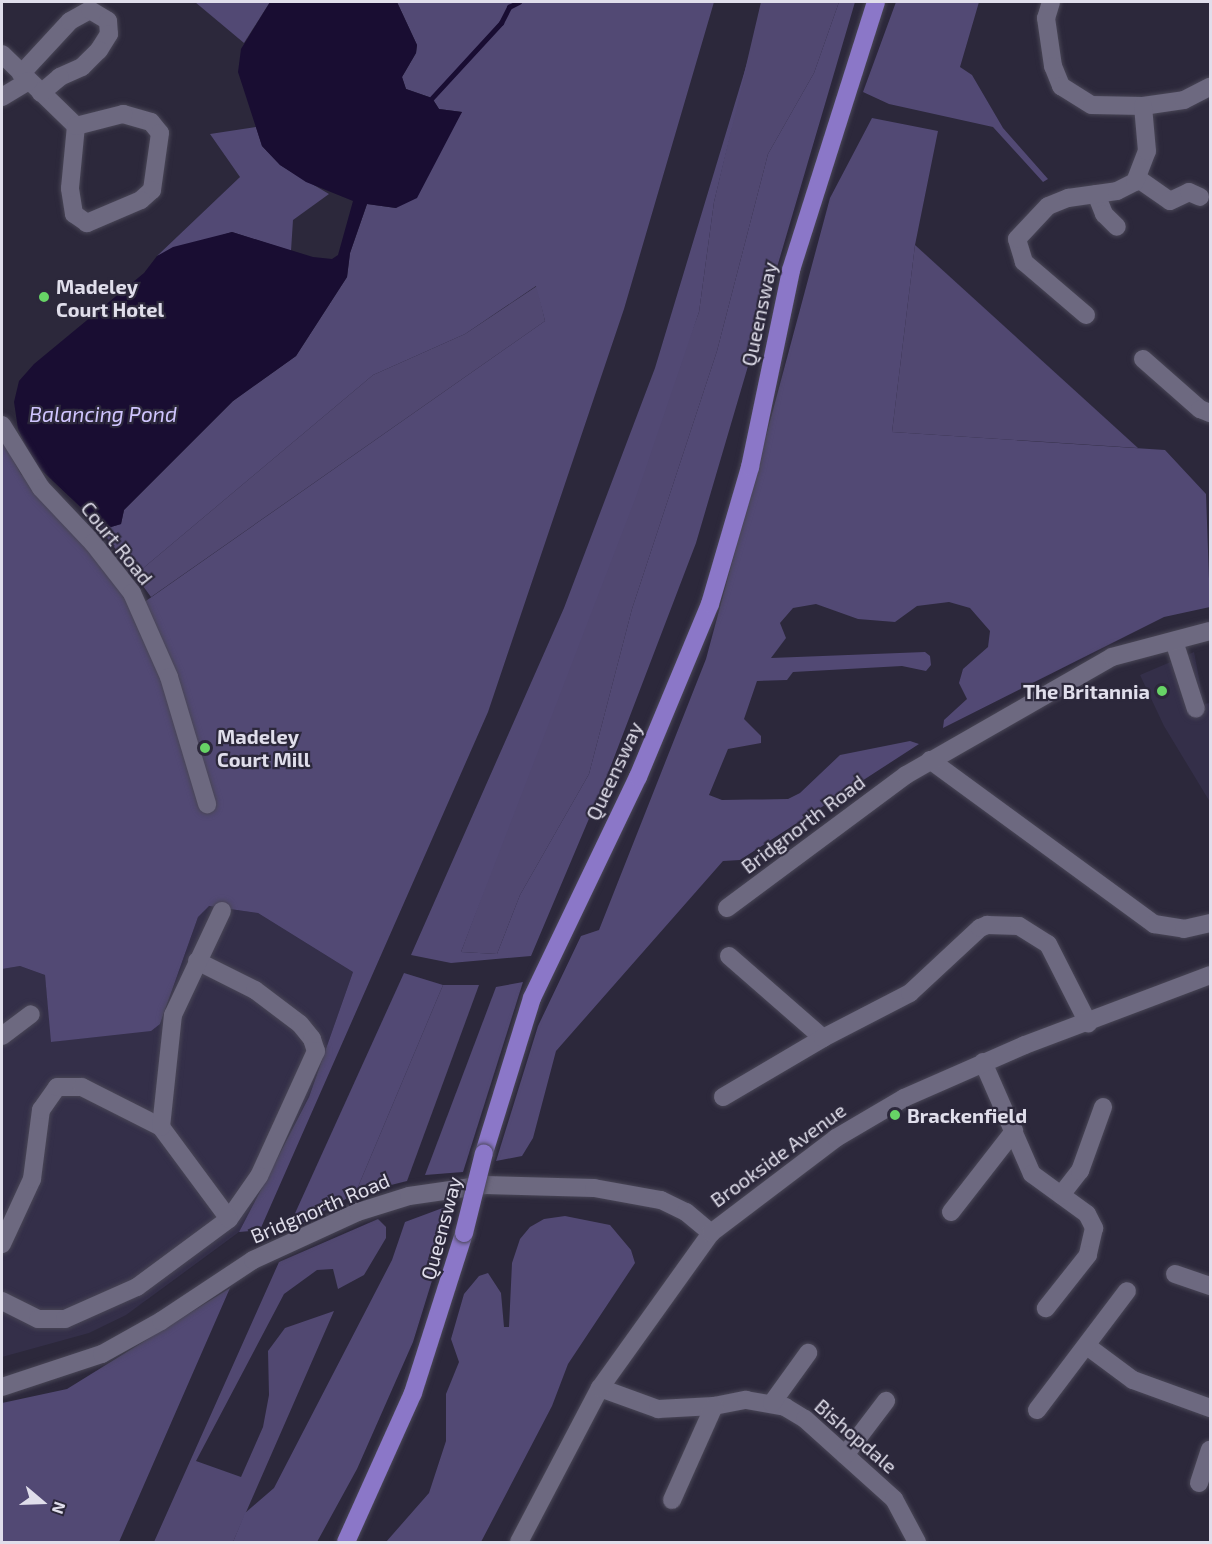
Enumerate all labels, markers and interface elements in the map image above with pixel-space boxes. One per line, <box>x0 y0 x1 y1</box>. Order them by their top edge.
street label: Queensway <box>736 260 782 368</box>
place label: Madeley Court Hotel <box>56 274 164 321</box>
marker: Madeley Court Hotel <box>37 290 51 304</box>
water label: Balancing Pond <box>29 401 177 427</box>
street label: Court Road <box>76 496 158 590</box>
place label: The Britannia <box>1023 679 1150 703</box>
marker: The Britannia <box>1155 684 1169 698</box>
street label: Queensway <box>581 718 647 824</box>
place label: Madeley Court Mill <box>217 724 310 771</box>
marker: Madeley Court Mill <box>198 741 212 755</box>
street label: Bridgnorth Road <box>736 770 870 878</box>
street label: Brookside Avenue <box>705 1098 851 1212</box>
place label: Brackenfield <box>907 1103 1027 1127</box>
marker: Brackenfield <box>888 1108 902 1122</box>
street label: Bridgnorth Road <box>247 1168 393 1248</box>
street label: Queensway <box>416 1174 466 1282</box>
street label: Bishopdale <box>810 1394 902 1478</box>
north arrow <box>12 1472 72 1532</box>
text: N <box>49 1499 70 1517</box>

